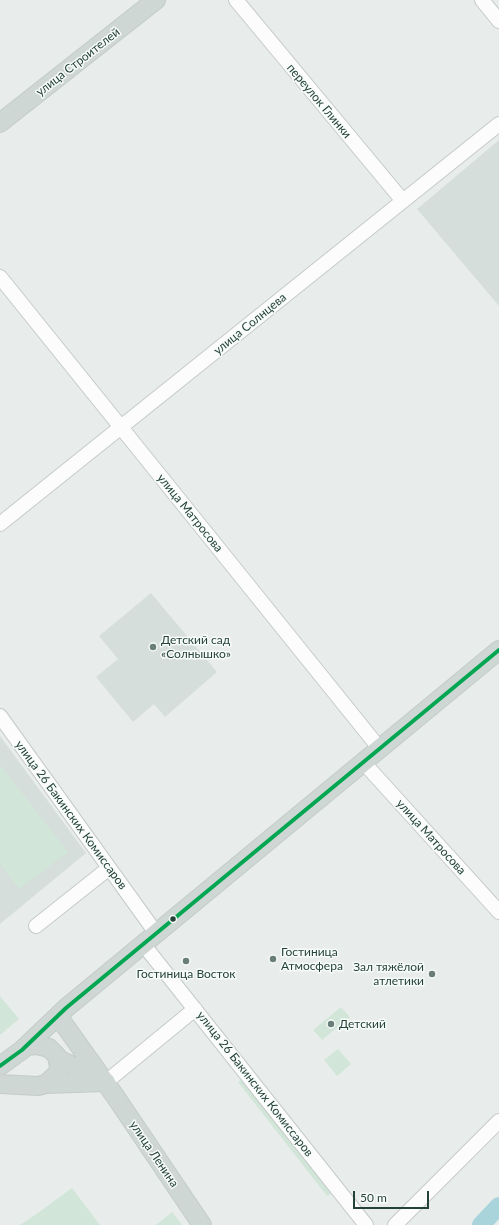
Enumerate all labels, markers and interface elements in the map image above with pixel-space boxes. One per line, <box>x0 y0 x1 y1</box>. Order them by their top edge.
street label: улица Строителей <box>33 25 123 99</box>
street label: переулок Глинки <box>284 61 354 141</box>
street label: улица Солнцева <box>211 290 289 358</box>
street label: улица Матросова <box>154 471 226 555</box>
place label: Детский сад «Солнышко» <box>161 633 231 661</box>
marker: Детский сад «Солнышко» <box>148 642 158 652</box>
street label: улица 26 Бакинских Комиссаров <box>12 738 130 892</box>
street label: улица Матросова <box>393 796 469 878</box>
unlabelled marker <box>168 914 178 924</box>
place label: Гостиница Атмосфера <box>281 945 343 973</box>
marker: Гостиница Атмосфера <box>268 954 278 964</box>
marker: Гостиница Восток <box>181 956 191 966</box>
place label: Зал тяжёлой атлетики <box>353 960 424 988</box>
place label: Гостиница Восток <box>137 967 235 981</box>
marker: Зал тяжёлой атлетики <box>427 969 437 979</box>
street label: улица 26 Бакинских Комиссаров <box>194 1008 316 1160</box>
place label: Детский <box>339 1017 386 1031</box>
marker: Детский <box>326 1019 336 1029</box>
street label: улица Ленина <box>126 1118 182 1190</box>
scale bar <box>355 1183 431 1209</box>
text: 50 m <box>360 1190 387 1205</box>

